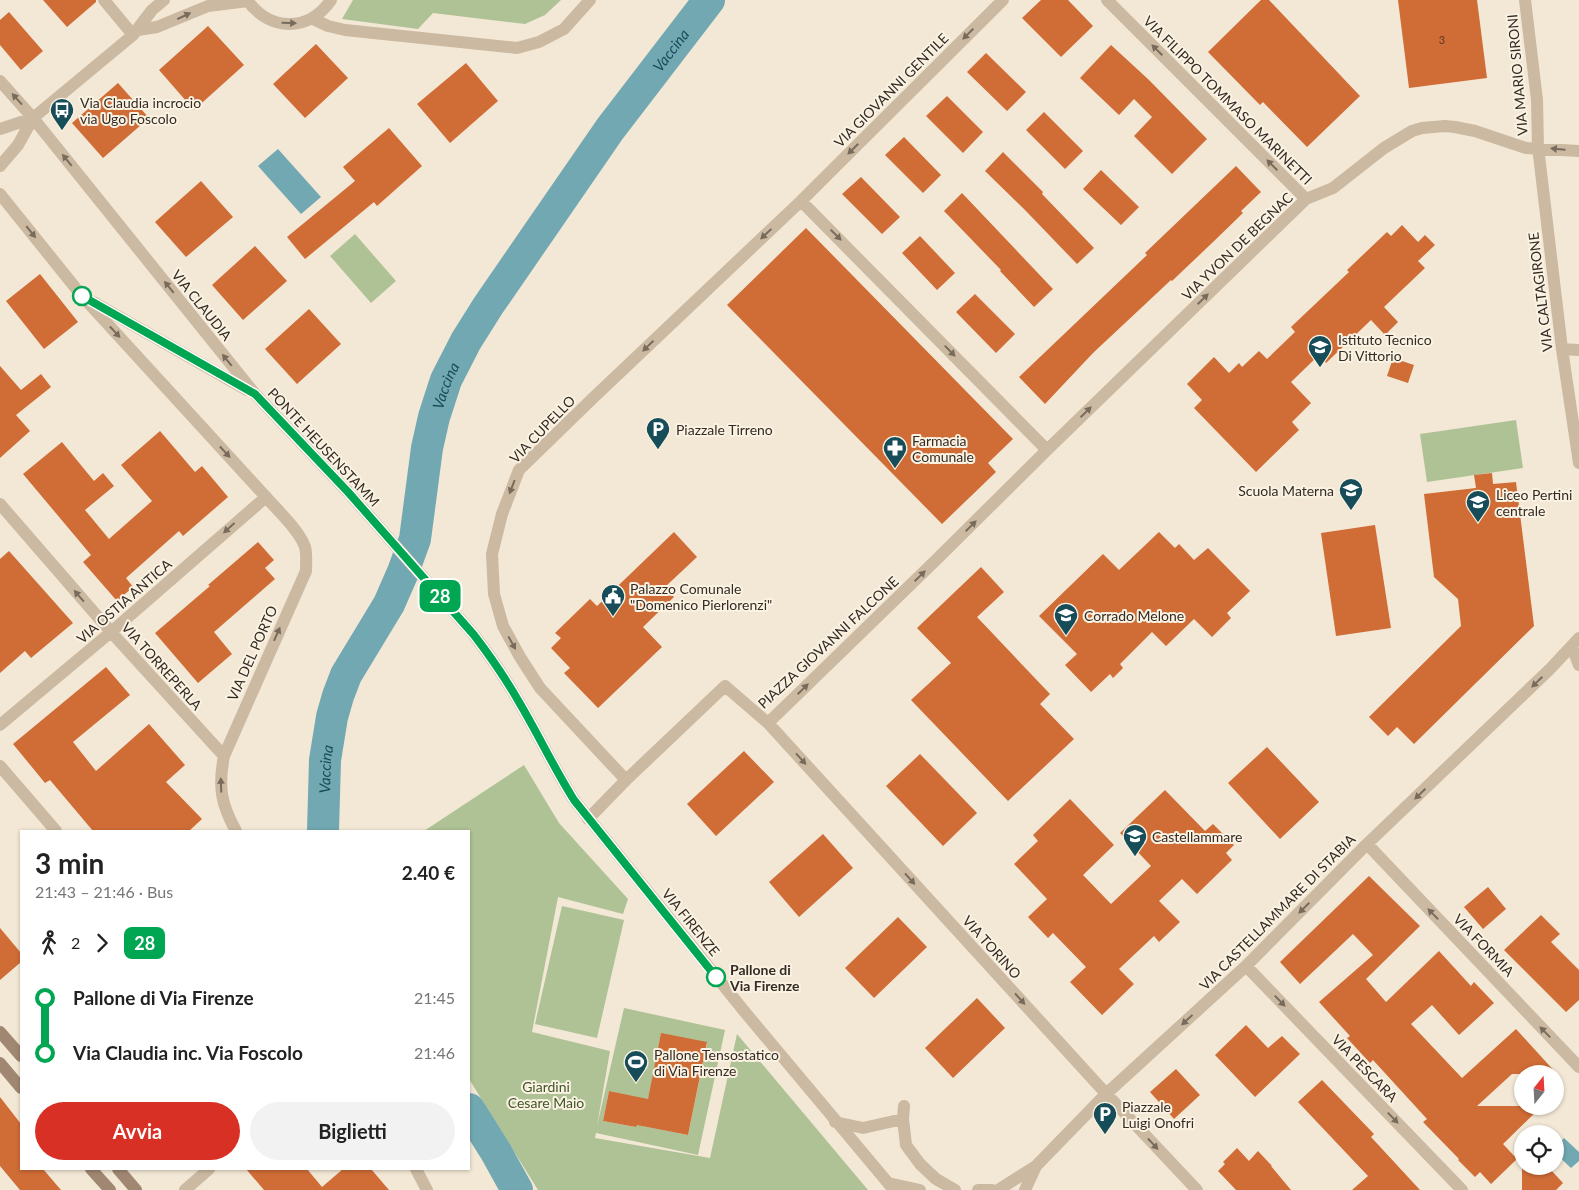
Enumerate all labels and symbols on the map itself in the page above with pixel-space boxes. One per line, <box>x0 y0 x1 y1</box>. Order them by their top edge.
one-way arrow <box>177 11 191 19</box>
street label: VIA FILIPPO TOMMASO MARINETTI <box>1140 12 1316 188</box>
street label: VIA MARIO SIRONI <box>1503 14 1531 136</box>
one-way arrow <box>281 20 297 28</box>
water label: Vaccina <box>649 25 693 75</box>
one-way arrow <box>962 28 974 40</box>
street label: VIA GIOVANNI GENTILE <box>830 29 952 151</box>
house number: 3 <box>1439 33 1445 46</box>
one-way arrow <box>1151 44 1163 56</box>
one-way arrow <box>11 94 23 106</box>
place label: Via Claudia incrocio via Ugo Foscolo <box>80 94 201 127</box>
bus stop icon: Via Claudia incrocio via Ugo Foscolo <box>49 97 75 131</box>
one-way arrow <box>847 143 859 155</box>
one-way arrow <box>1550 145 1566 153</box>
one-way arrow <box>62 154 73 167</box>
one-way arrow <box>1266 159 1278 171</box>
street label: VIA YVON DE BEGNAC <box>1178 188 1296 303</box>
one-way arrow <box>25 226 36 239</box>
one-way arrow <box>760 228 772 240</box>
one-way arrow <box>829 229 841 241</box>
street label: VIA CALTAGIRONE <box>1524 231 1556 353</box>
street label: VIA CLAUDIA <box>168 266 236 344</box>
one-way arrow <box>163 281 174 294</box>
unlabelled marker <box>72 286 92 306</box>
one-way arrow <box>1197 293 1209 305</box>
one-way arrow <box>109 326 121 338</box>
place label: Istituto Tecnico Di Vittorio <box>1338 331 1432 364</box>
school or university icon: Istituto Tecnico Di Vittorio <box>1307 334 1333 368</box>
one-way arrow <box>642 340 654 352</box>
one-way arrow <box>943 345 955 357</box>
one-way arrow <box>221 353 232 366</box>
water label: Vaccina <box>428 359 463 411</box>
street label: PONTE HEUSENSTAMM <box>265 384 383 510</box>
street label: VIA CUPELLO <box>506 392 578 466</box>
one-way arrow <box>1080 406 1092 418</box>
parking icon: Piazzale Tirreno <box>645 416 671 450</box>
place label: Piazzale Tirreno <box>676 421 773 438</box>
place label: Farmacia Comunale <box>912 432 974 465</box>
pharmacy icon: Farmacia Comunale <box>882 435 908 469</box>
one-way arrow <box>219 445 231 457</box>
school or university icon: Scuola Materna <box>1338 477 1364 511</box>
one-way arrow <box>508 480 516 495</box>
place label: Scuola Materna <box>1238 482 1334 499</box>
place label: Liceo Pertini centrale <box>1496 486 1572 519</box>
school or university icon: Liceo Pertini centrale <box>1465 489 1491 523</box>
one-way arrow <box>965 520 977 532</box>
one-way arrow <box>222 523 235 534</box>
street label: VIA OSTIA ANTICA <box>73 555 175 647</box>
one-way arrow <box>914 570 926 582</box>
street label: PIAZZA GIOVANNI FALCONE <box>754 572 902 712</box>
line badge: 28 <box>418 580 462 612</box>
place label: Palazzo Comunale "Domenico Pierlorenzi" <box>630 580 772 613</box>
public building icon: Palazzo Comunale "Domenico Pierlorenzi" <box>600 583 626 617</box>
one-way arrow <box>74 589 85 602</box>
school or university icon: Corrado Melone <box>1053 602 1079 636</box>
street label: VIA DEL PORTO <box>223 603 281 703</box>
place label: Corrado Melone <box>1084 607 1184 624</box>
street label: VIA TORREPERLA <box>118 619 206 714</box>
one-way arrow <box>274 627 282 641</box>
one-way arrow <box>508 636 516 650</box>
one-way arrow <box>1531 675 1543 687</box>
one-way arrow <box>797 683 809 695</box>
water label: Vaccina <box>315 743 336 794</box>
one-way arrow <box>795 752 807 764</box>
one-way arrow <box>217 777 225 793</box>
one-way arrow <box>1414 788 1426 800</box>
school or university icon: Castellammare <box>1122 823 1148 857</box>
place label: Castellammare <box>1152 828 1243 845</box>
street label: VIA CASTELLAMMARE DI STABIA <box>1196 830 1359 993</box>
one-way arrow <box>904 872 916 884</box>
street label: VIA FIRENZE <box>659 885 723 959</box>
one-way arrow <box>1298 901 1310 913</box>
one-way arrow <box>1427 908 1439 920</box>
street label: VIA FORMIA <box>1450 910 1518 980</box>
street label: VIA TORINO <box>959 912 1025 982</box>
place label: Pallone di Via Firenze <box>729 961 800 994</box>
marker: Pallone di Via Firenze <box>706 967 726 987</box>
one-way arrow <box>1014 993 1025 1006</box>
one-way arrow <box>1274 995 1286 1007</box>
one-way arrow <box>1180 1015 1193 1026</box>
one-way arrow <box>1539 1026 1551 1038</box>
street label: VIA PESCARA <box>1329 1031 1402 1106</box>
place label: Pallone Tensostatico di Via Firenze <box>654 1046 779 1079</box>
sports icon: Pallone Tensostatico di Via Firenze <box>623 1049 649 1083</box>
north arrow <box>1514 1065 1564 1115</box>
park label: Giardini Cesare Maio <box>508 1078 584 1111</box>
place label: Piazzale Luigi Onofri <box>1122 1098 1194 1131</box>
parking icon: Piazzale Luigi Onofri <box>1092 1101 1118 1135</box>
one-way arrow <box>1387 1112 1399 1124</box>
one-way arrow <box>1147 1138 1159 1150</box>

